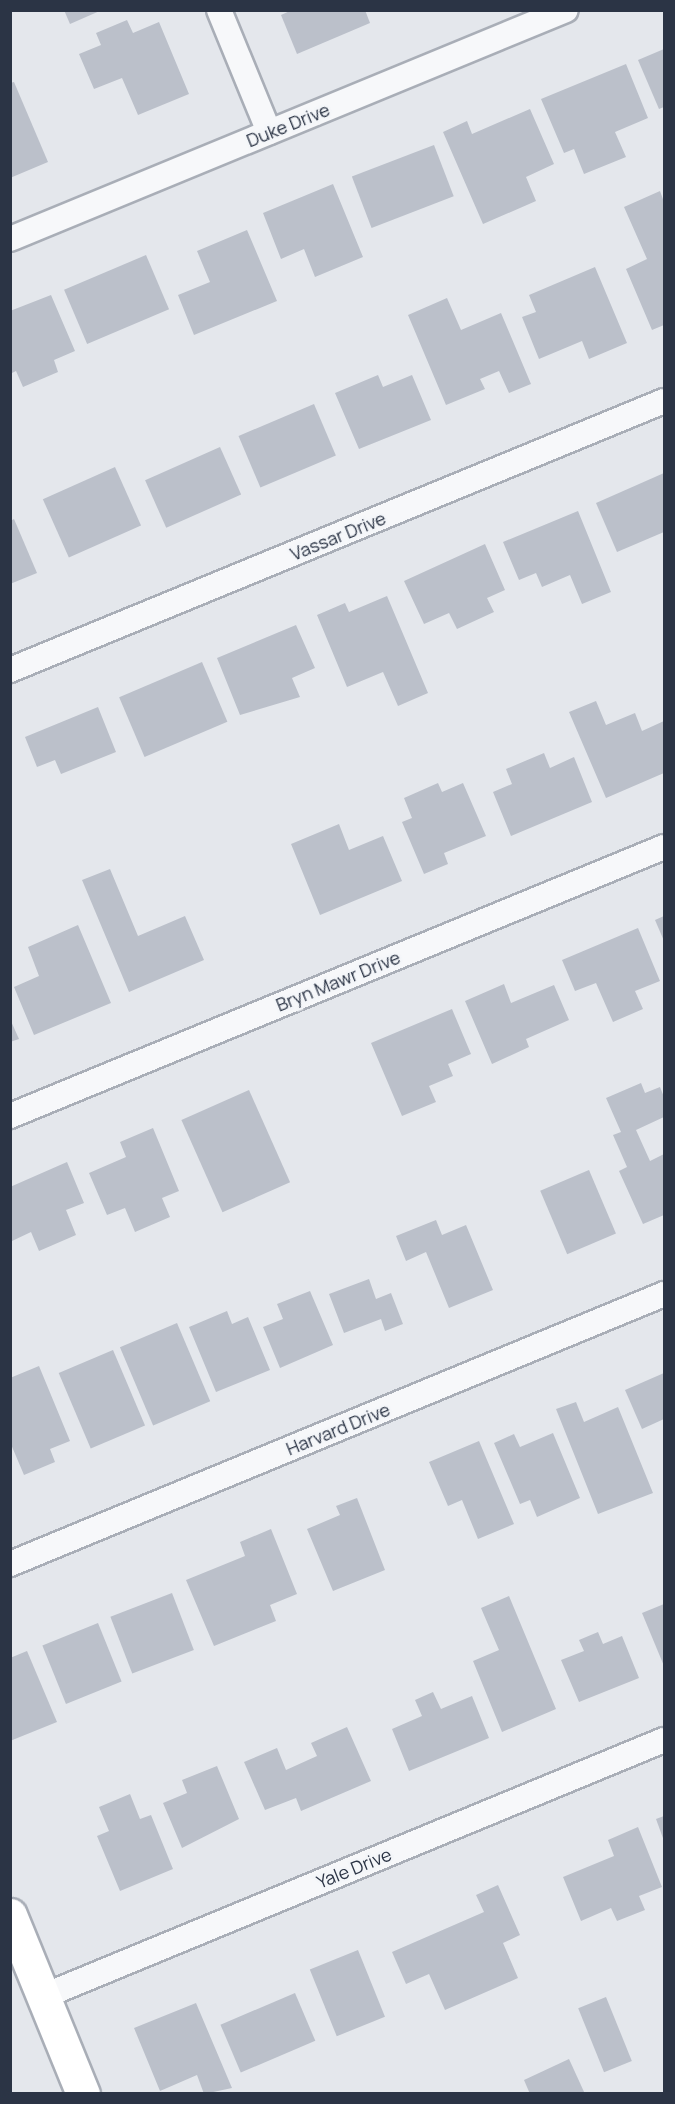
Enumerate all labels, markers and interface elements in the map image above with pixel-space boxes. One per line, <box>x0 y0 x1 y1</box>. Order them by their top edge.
street label: Duke Drive <box>243 99 333 151</box>
street label: Vassar Drive <box>287 507 389 565</box>
street label: Bryn Mawr Drive <box>273 946 403 1016</box>
street label: Harvard Drive <box>283 1398 393 1460</box>
street label: Yale Drive <box>313 1843 395 1893</box>

